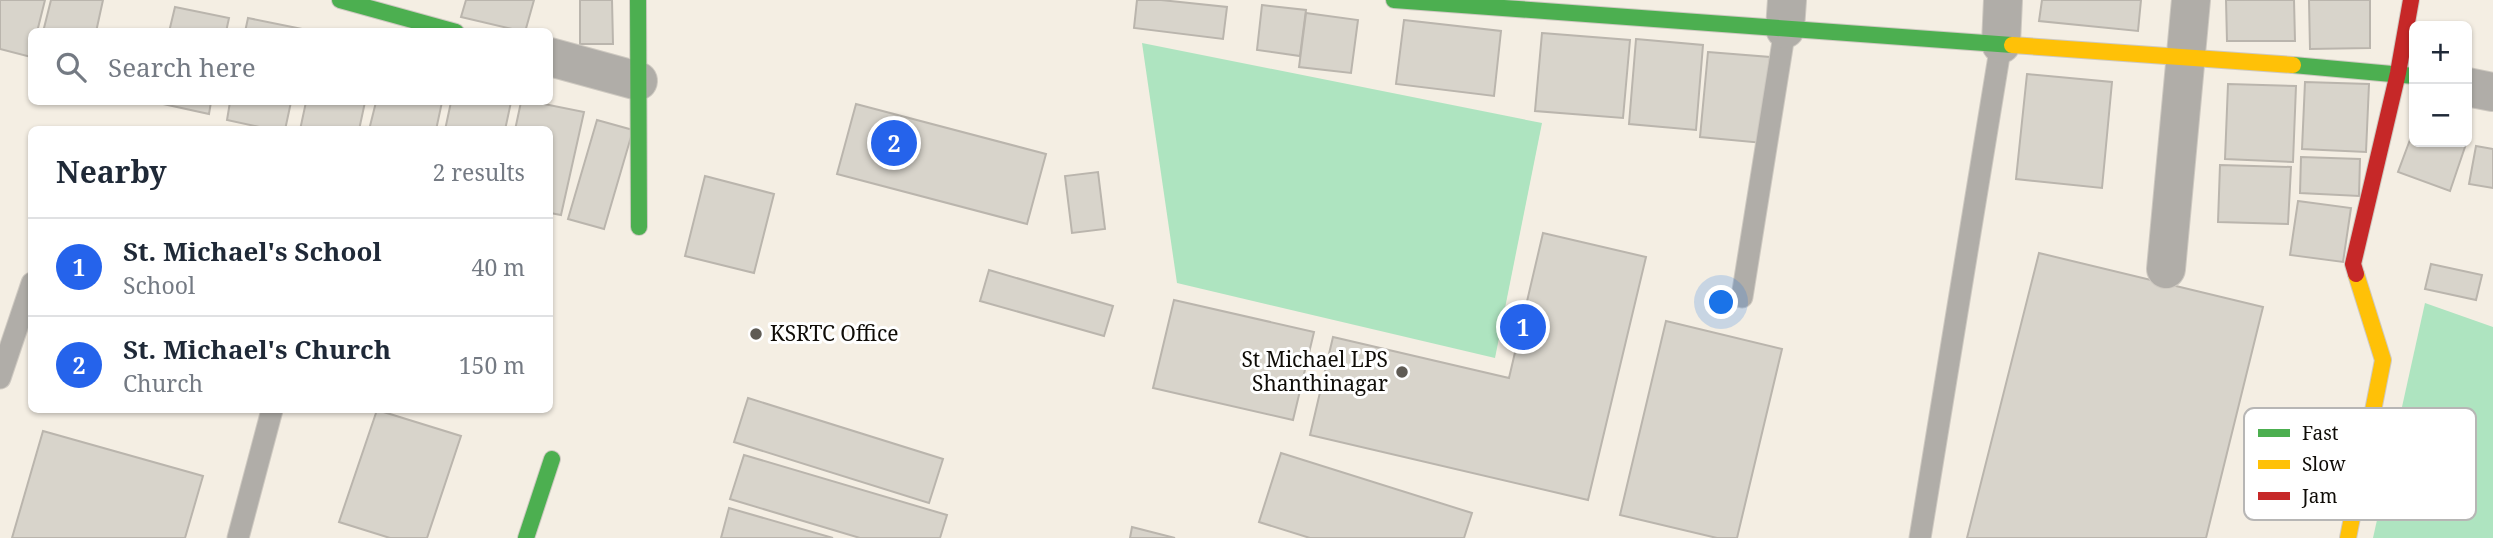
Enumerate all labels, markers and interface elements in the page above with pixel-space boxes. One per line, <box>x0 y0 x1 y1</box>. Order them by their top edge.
map controls <box>2409 21 2472 147</box>
button: + <box>2409 21 2472 84</box>
search box <box>28 28 553 105</box>
icon: search <box>52 48 90 86</box>
text: Search here <box>108 49 256 85</box>
button: − <box>2409 84 2472 147</box>
pin: 2 <box>871 117 917 169</box>
text: Nearby <box>56 151 167 192</box>
text: 2 results <box>432 156 525 188</box>
text: St. Michael's School <box>123 233 382 269</box>
text: 1 <box>73 251 86 283</box>
text: 40 m <box>472 251 525 283</box>
text: School <box>123 269 195 301</box>
your location <box>1704 285 1738 319</box>
pin: 1 <box>1500 301 1546 353</box>
place label: KSRTC Office <box>770 319 898 347</box>
marker: KSRTC Office <box>748 326 764 342</box>
text: St. Michael's Church <box>123 331 391 367</box>
place label: St Michael LPS Shanthinagar <box>1241 345 1388 397</box>
text: 2 <box>73 349 86 381</box>
text: 150 m <box>459 349 525 381</box>
marker: St Michael LPS Shanthinagar <box>1394 364 1410 380</box>
text: Church <box>123 367 203 399</box>
legend <box>2244 408 2476 520</box>
text: Fast <box>2302 420 2339 446</box>
text: Slow <box>2302 451 2346 477</box>
text: Jam <box>2301 483 2337 509</box>

